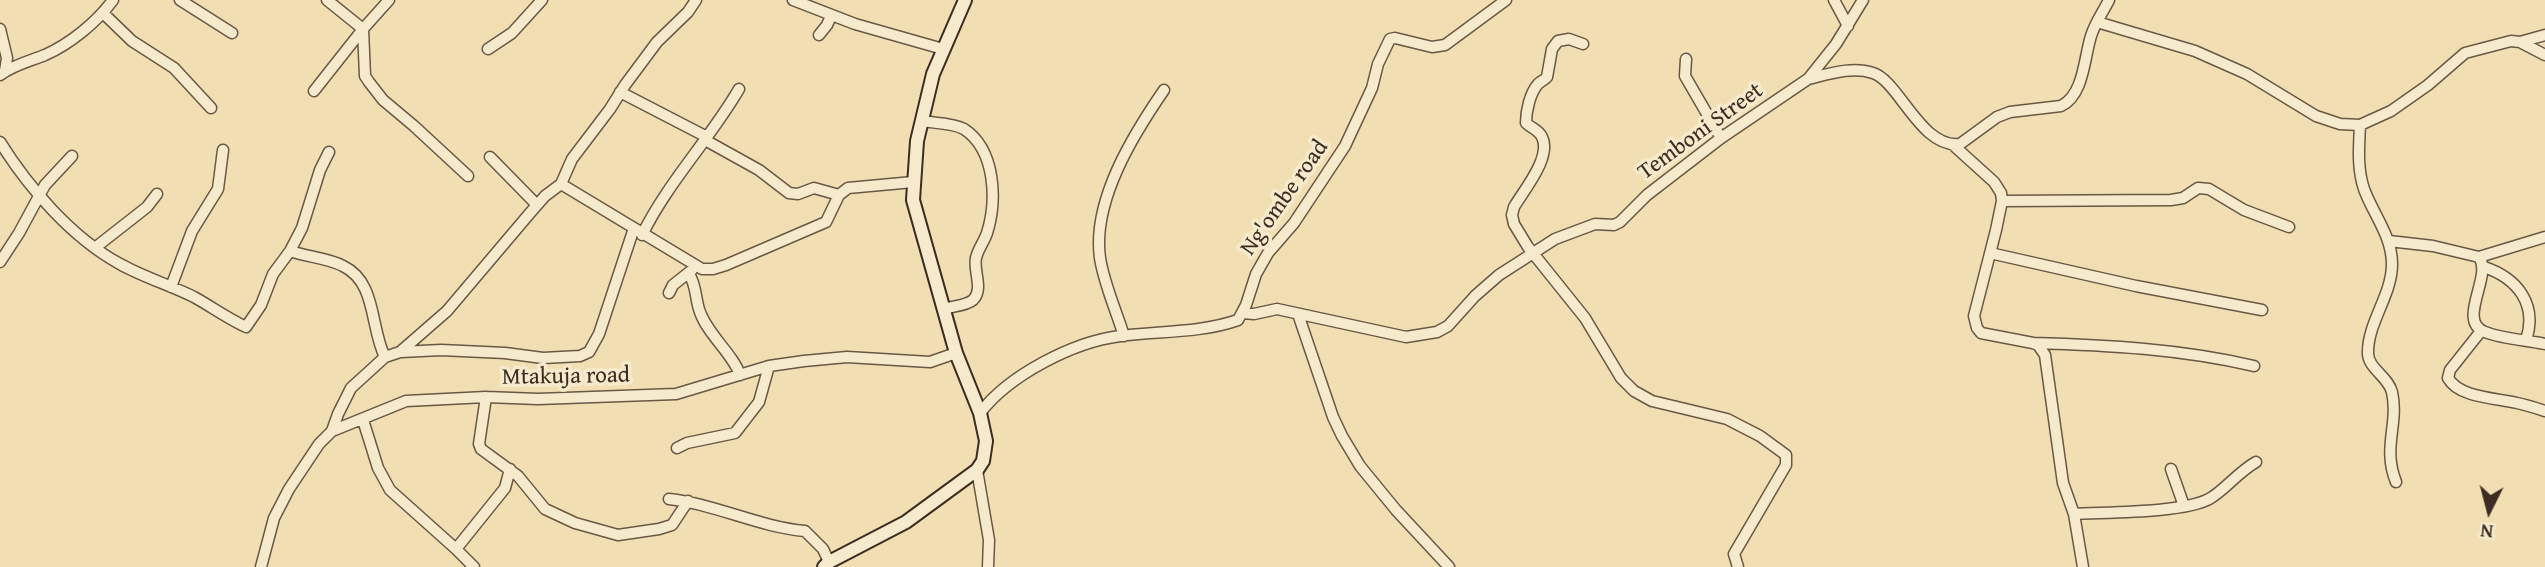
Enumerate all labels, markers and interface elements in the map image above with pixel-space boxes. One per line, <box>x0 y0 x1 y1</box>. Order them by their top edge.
street label: Temboni Street <box>1633 77 1769 187</box>
street label: Ng'ombe road <box>1235 135 1335 261</box>
street label: Mtakuja road <box>502 362 630 392</box>
north arrow <box>2454 476 2524 546</box>
text: N <box>2479 517 2495 546</box>

